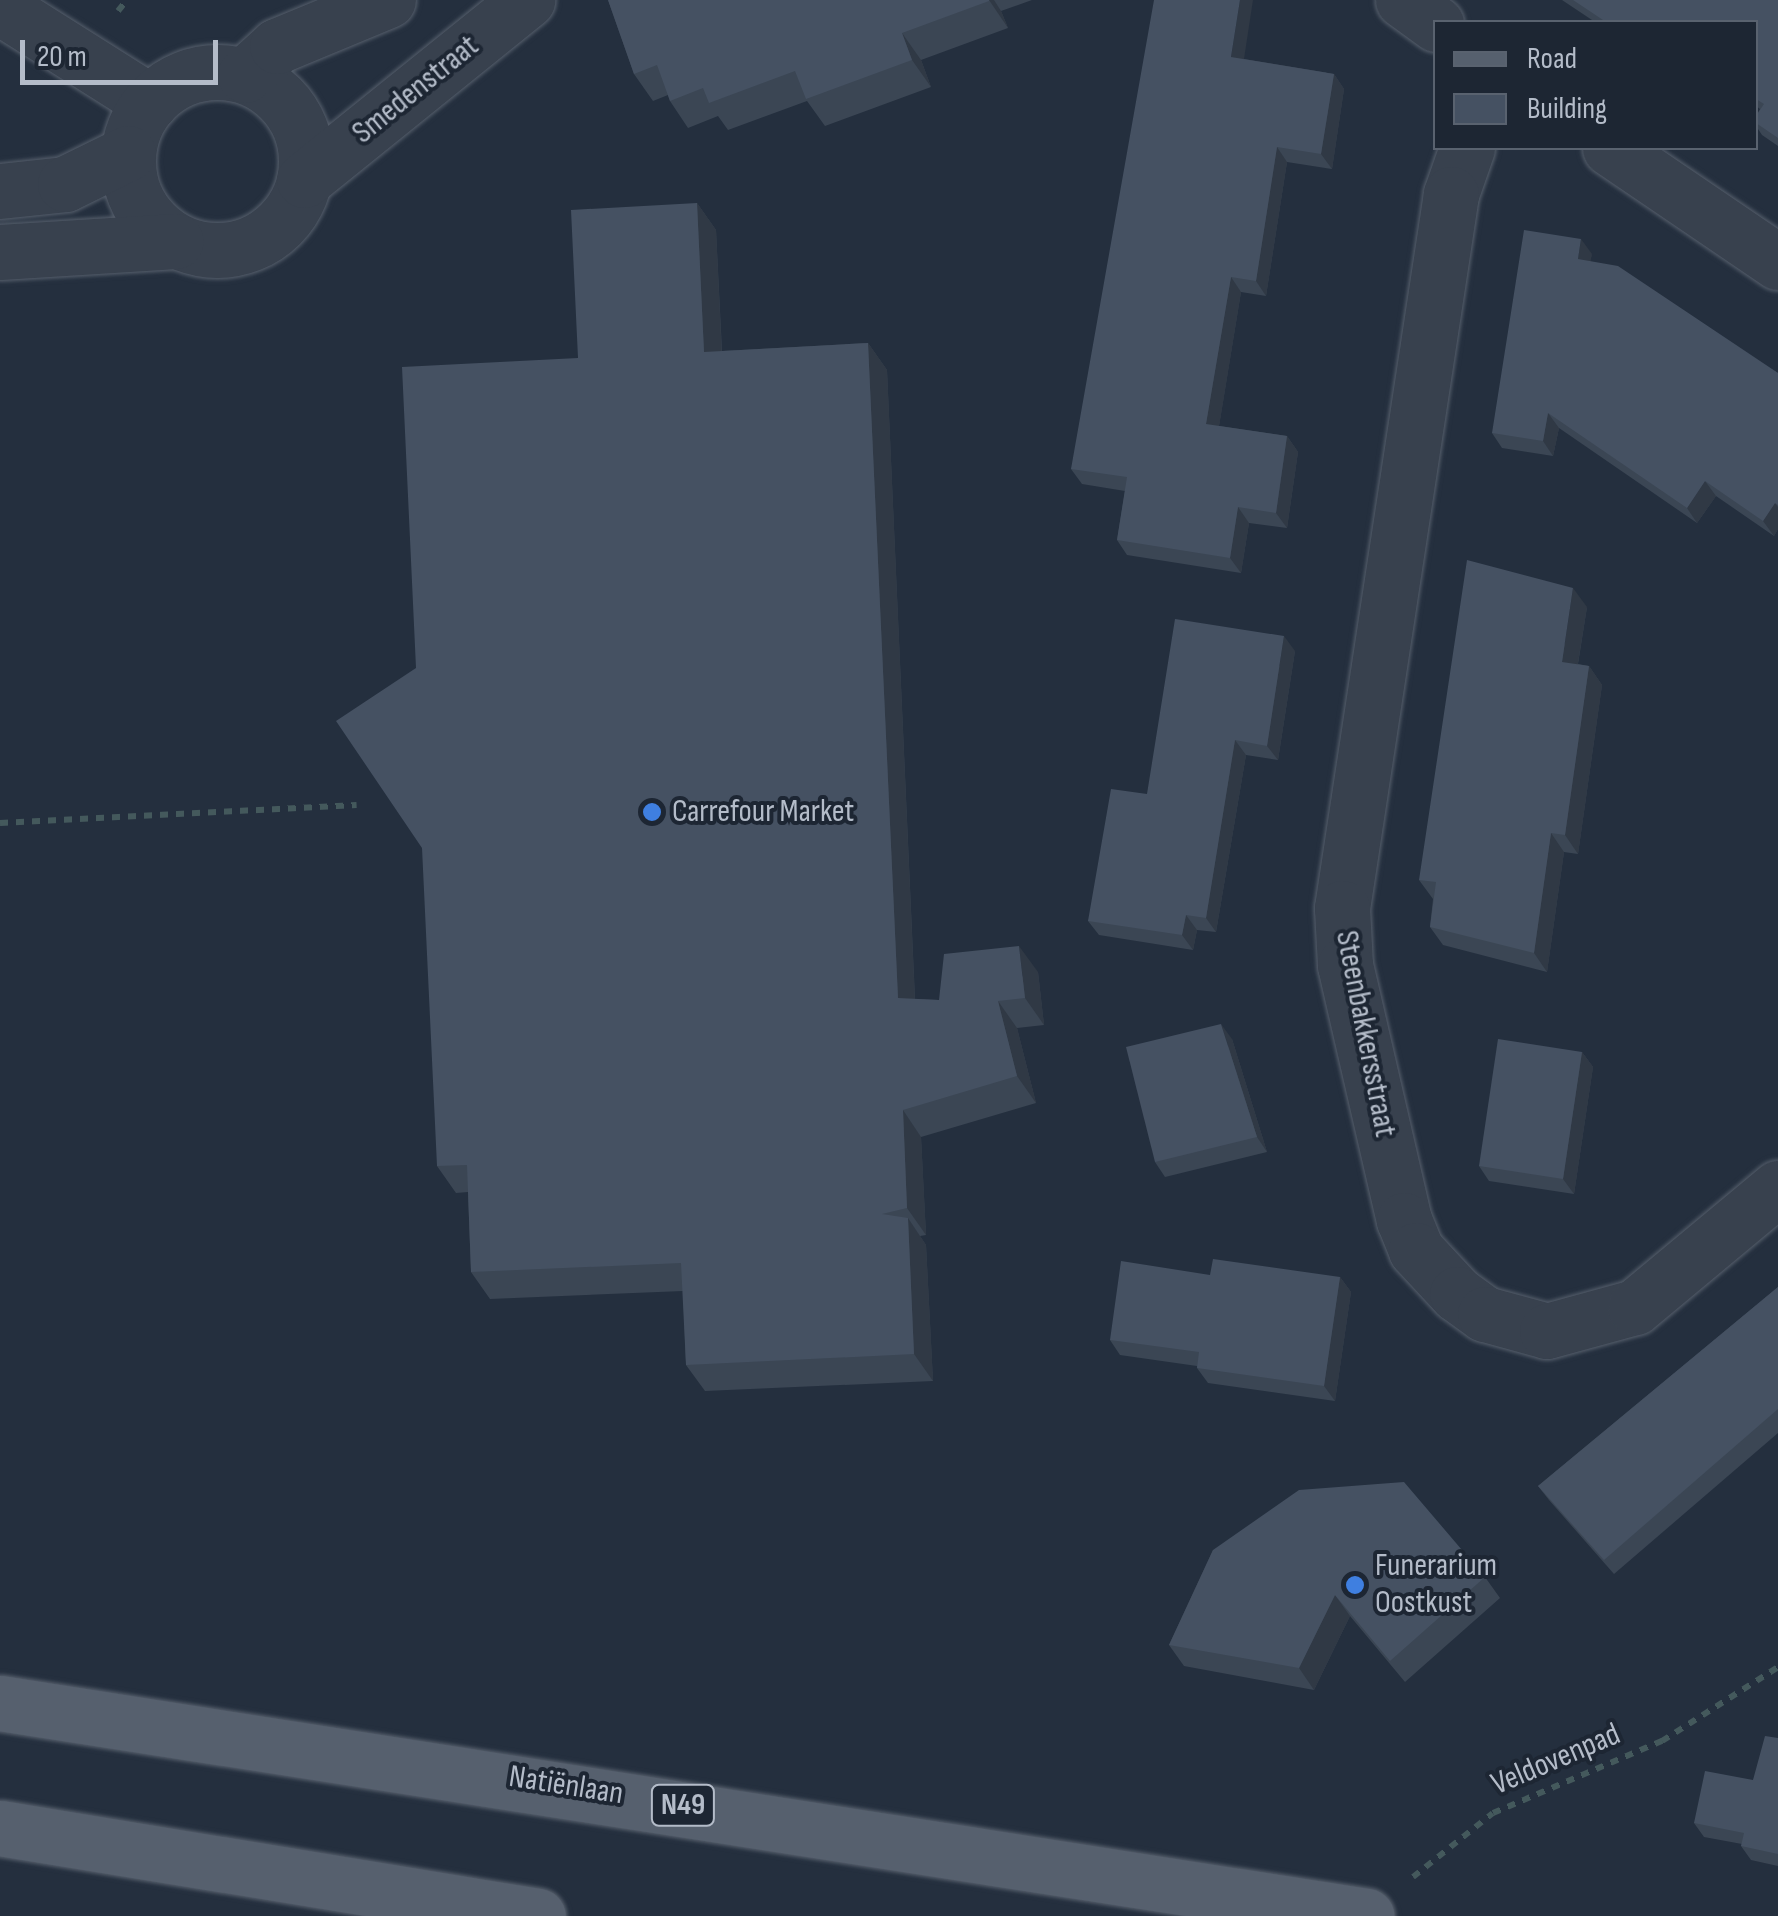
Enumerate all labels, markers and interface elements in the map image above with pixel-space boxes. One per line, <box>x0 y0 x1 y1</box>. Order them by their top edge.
scale bar <box>25 20 222 82</box>
legend <box>1433 20 1758 150</box>
street label: Smedenstraat <box>345 27 487 153</box>
text: 20 m <box>37 39 87 75</box>
text: Road <box>1527 41 1577 77</box>
text: Building <box>1527 91 1607 127</box>
place label: Carrefour Market <box>672 793 854 831</box>
marker: Carrefour Market <box>641 801 663 823</box>
street label: Steenbakkersstraat <box>1326 928 1404 1140</box>
place label: Funerarium Oostkust <box>1375 1548 1497 1623</box>
marker: Funerarium Oostkust <box>1344 1574 1366 1596</box>
street label: Veldovenpad <box>1486 1716 1626 1804</box>
street label: Natiënlaan <box>506 1758 626 1814</box>
road number: N49 <box>650 1780 716 1830</box>

